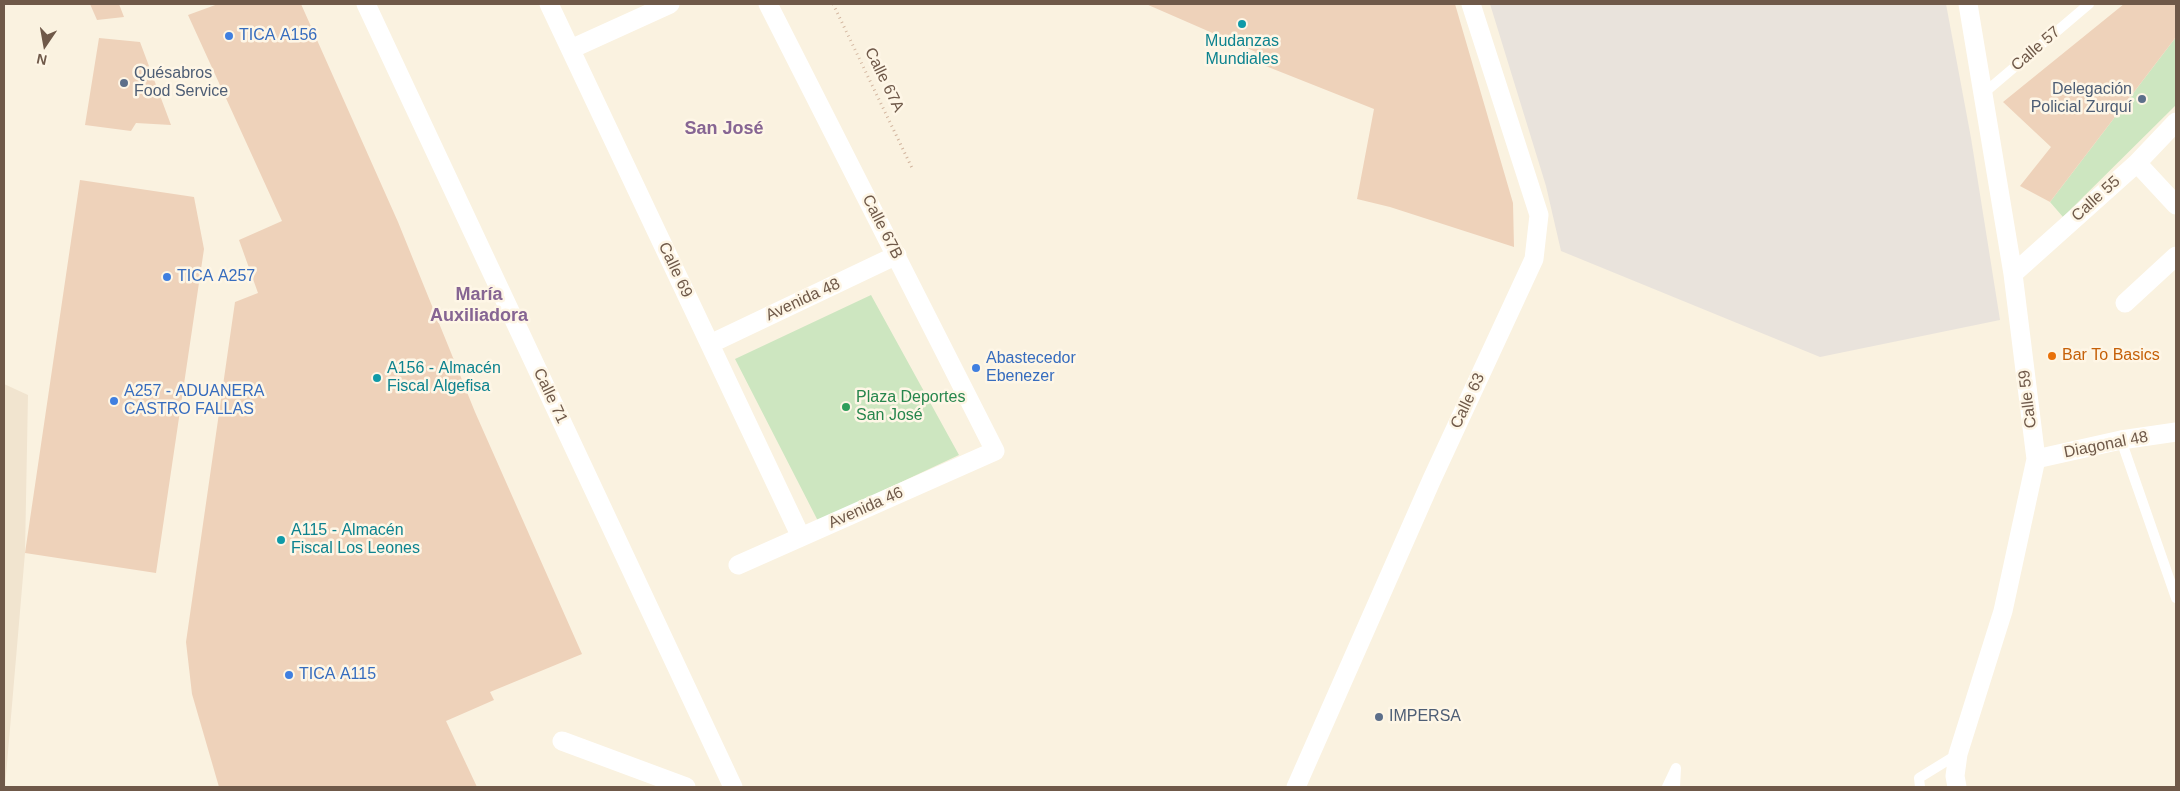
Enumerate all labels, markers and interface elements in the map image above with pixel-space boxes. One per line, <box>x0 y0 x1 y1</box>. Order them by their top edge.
marker: Mudanzas Mundiales <box>1236 18 1248 30</box>
north arrow <box>20 20 70 70</box>
street label: Calle 57 <box>2008 22 2064 76</box>
place label: TICA A156 <box>239 26 317 46</box>
marker: TICA A156 <box>223 30 235 42</box>
place label: Mudanzas Mundiales <box>1205 32 1279 70</box>
street label: Calle 67A <box>860 45 908 115</box>
text: N <box>35 51 48 69</box>
place label: Quésabros Food Service <box>134 64 228 102</box>
marker: Quésabros Food Service <box>118 77 130 89</box>
place label: Delegación Policial Zurquí <box>2031 80 2132 118</box>
marker: Delegación Policial Zurquí <box>2136 93 2148 105</box>
district label: San José <box>684 118 764 140</box>
street label: Calle 55 <box>2068 172 2124 226</box>
street label: Calle 67B <box>858 192 906 262</box>
street label: Calle 69 <box>654 239 696 301</box>
place label: TICA A257 <box>177 267 255 287</box>
marker: TICA A257 <box>161 271 173 283</box>
street label: Avenida 48 <box>763 274 843 326</box>
district label: María Auxiliadora <box>430 284 528 326</box>
place label: Bar To Basics <box>2062 346 2160 366</box>
place label: Abastecedor Ebenezer <box>986 349 1076 387</box>
marker: Bar To Basics <box>2046 350 2058 362</box>
place label: A156 - Almacén Fiscal Algefisa <box>387 359 501 397</box>
marker: Abastecedor Ebenezer <box>970 362 982 374</box>
street label: Calle 71 <box>529 365 571 427</box>
street label: Calle 59 <box>2015 369 2041 429</box>
street label: Calle 63 <box>1447 370 1489 432</box>
marker: A156 - Almacén Fiscal Algefisa <box>371 372 383 384</box>
place label: A257 - ADUANERA CASTRO FALLAS <box>124 382 264 420</box>
place label: Plaza Deportes San José <box>856 388 965 426</box>
marker: A257 - ADUANERA CASTRO FALLAS <box>108 395 120 407</box>
marker: Plaza Deportes San José <box>840 401 852 413</box>
street label: Diagonal 48 <box>2062 427 2150 463</box>
street label: Avenida 46 <box>826 483 906 533</box>
place label: A115 - Almacén Fiscal Los Leones <box>291 521 420 559</box>
marker: A115 - Almacén Fiscal Los Leones <box>275 534 287 546</box>
place label: TICA A115 <box>299 665 376 685</box>
marker: TICA A115 <box>283 669 295 681</box>
place label: IMPERSA <box>1389 707 1461 727</box>
marker: IMPERSA <box>1373 711 1385 723</box>

